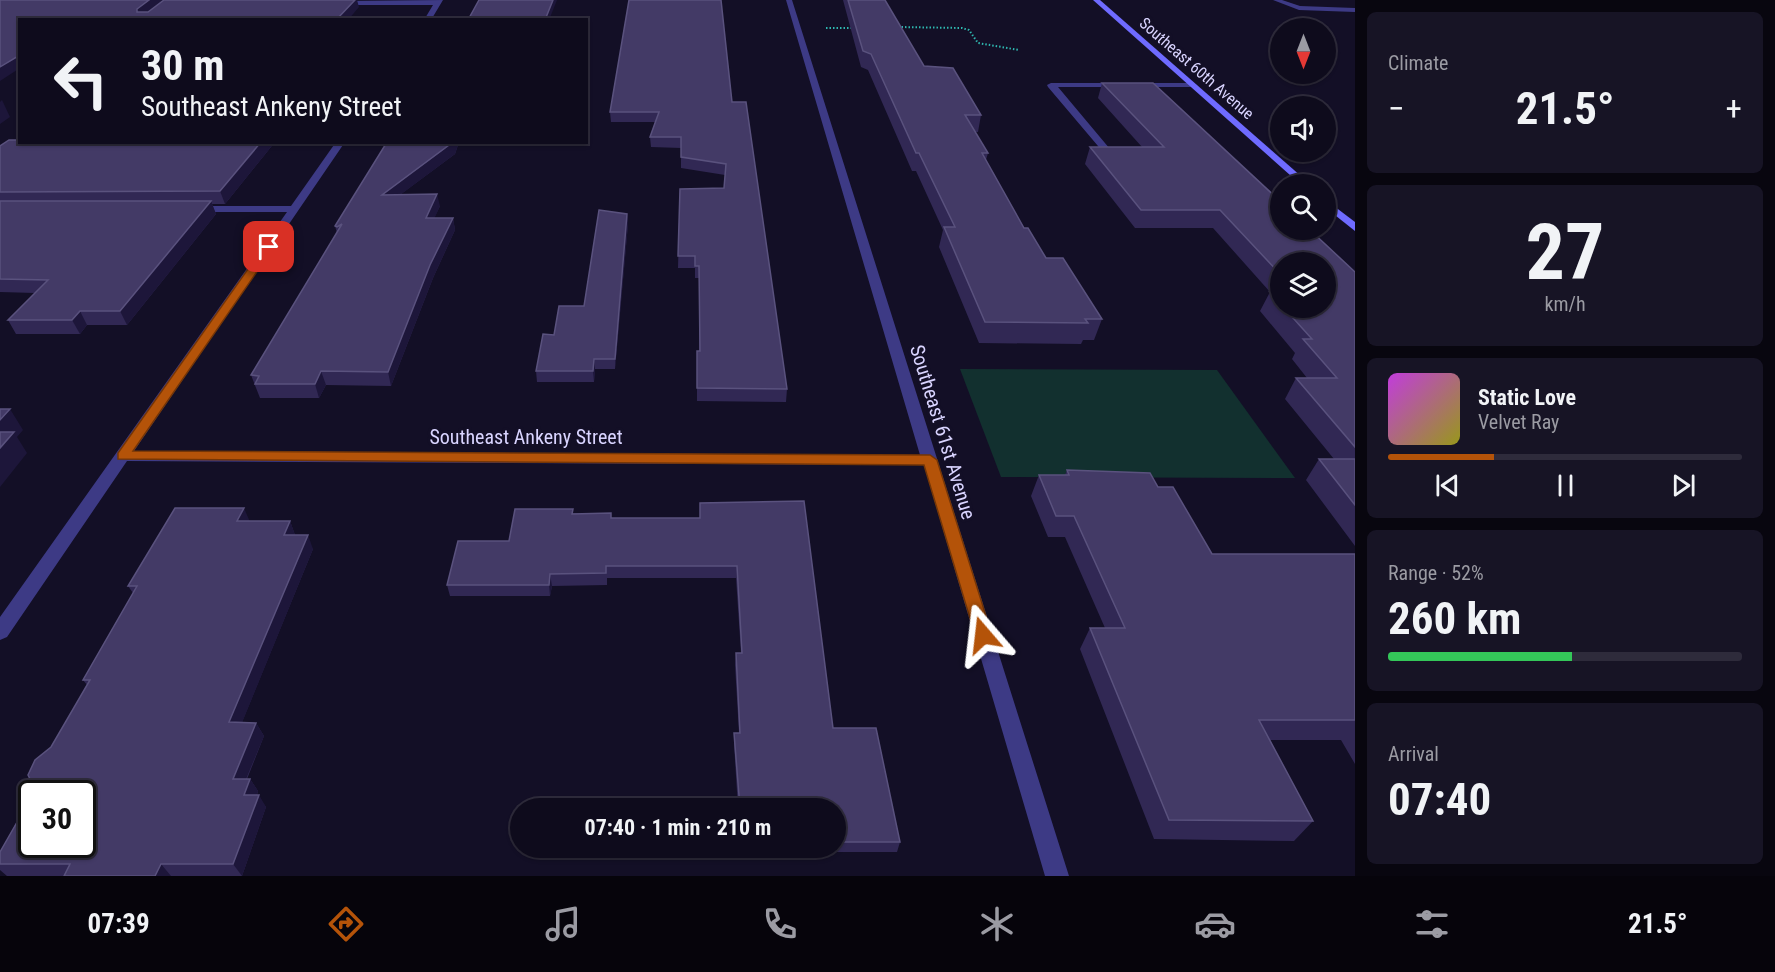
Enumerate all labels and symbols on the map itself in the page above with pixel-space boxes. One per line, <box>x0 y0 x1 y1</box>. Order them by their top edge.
street label: Southeast 60th Avenue <box>1136 14 1258 123</box>
north arrow <box>1270 18 1336 84</box>
pin <box>243 221 294 272</box>
street label: Southeast 61st Avenue <box>905 342 981 522</box>
street label: Southeast Ankeny Street <box>429 425 623 449</box>
position arrow <box>951 603 1015 667</box>
speed limit sign: 30 <box>18 780 96 858</box>

